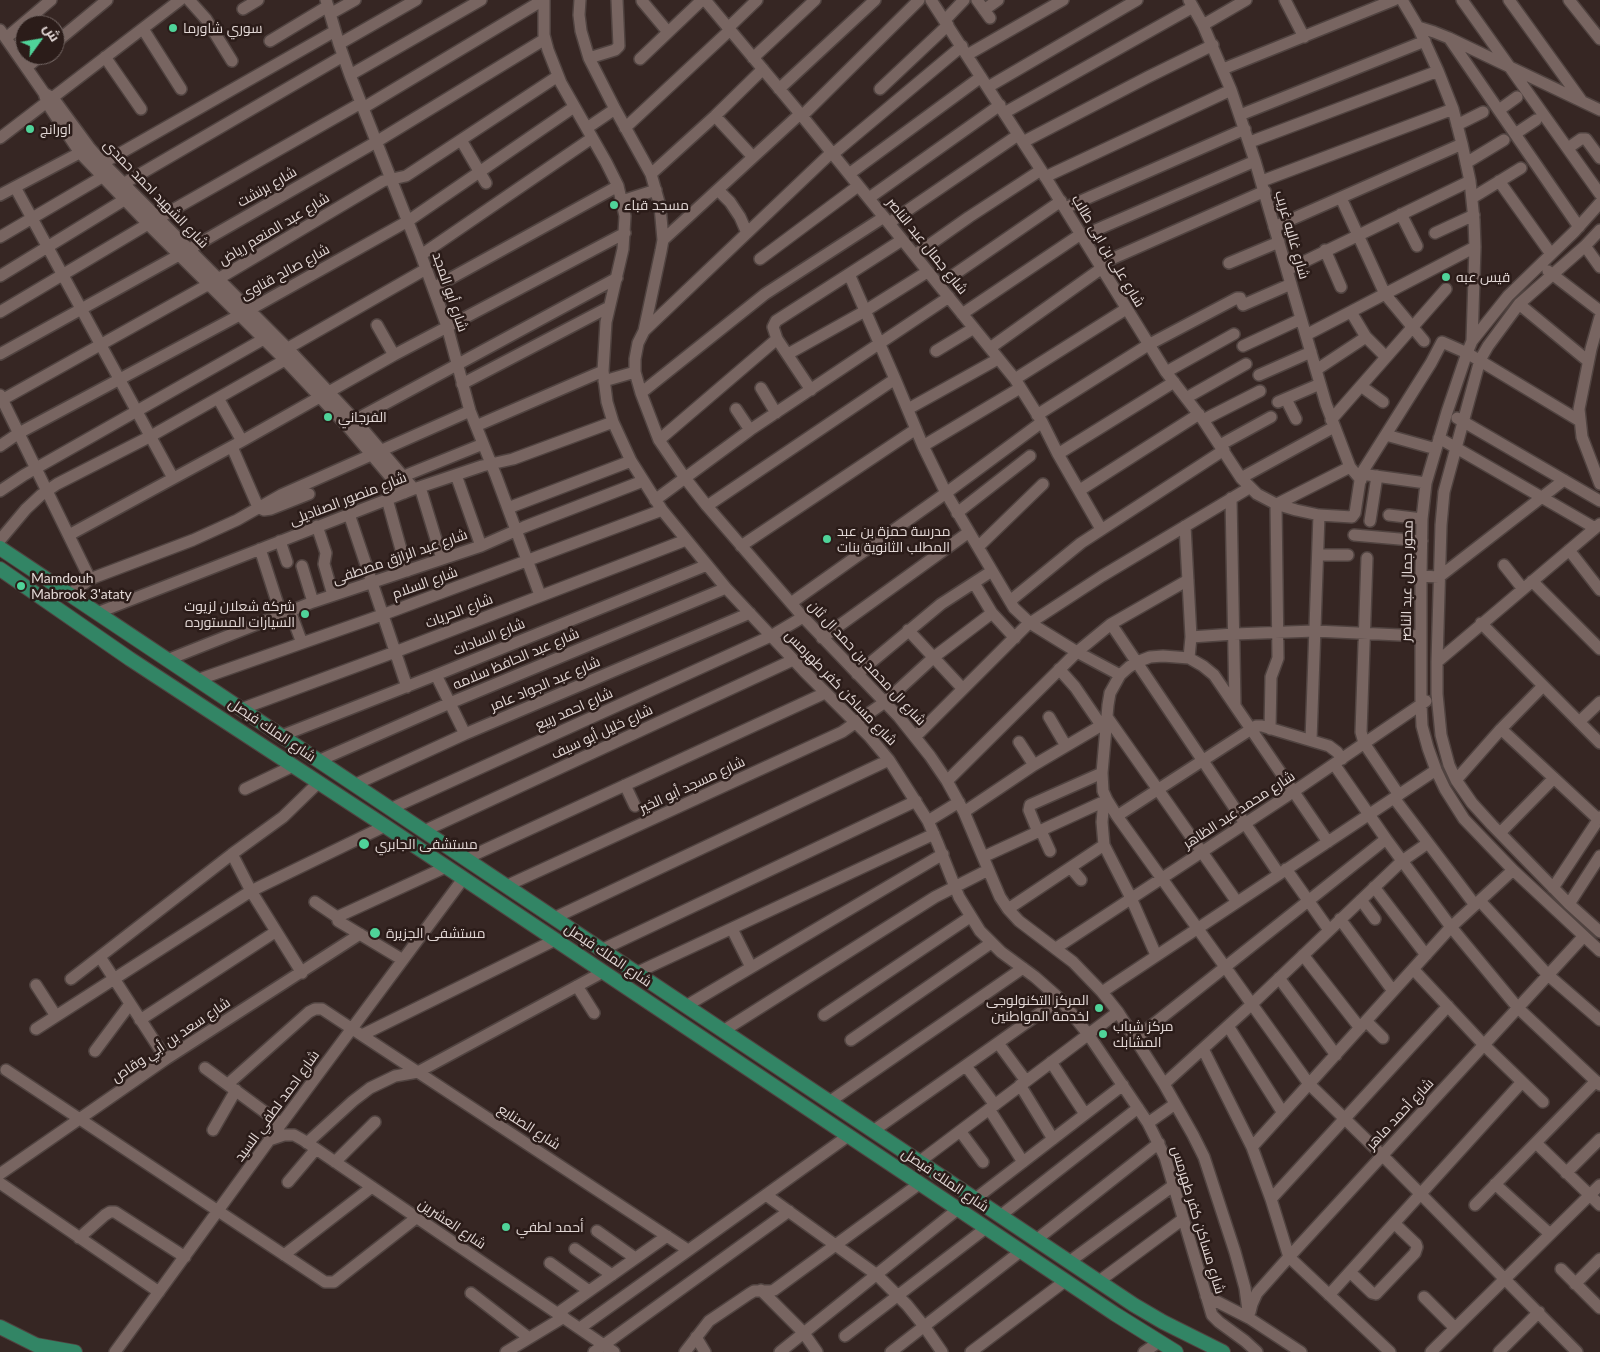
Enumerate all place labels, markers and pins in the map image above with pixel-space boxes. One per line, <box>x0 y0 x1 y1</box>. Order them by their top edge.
place label: سوري شاورما <box>183 20 263 36</box>
marker: سوري شاورما <box>167 22 179 34</box>
place label: اورانج <box>40 121 71 137</box>
marker: اورانج <box>24 123 36 135</box>
place label: مسجد قباء <box>624 197 689 213</box>
marker: مسجد قباء <box>608 199 620 211</box>
place label: قيس عبه <box>1456 269 1510 285</box>
marker: قيس عبه <box>1440 271 1452 283</box>
place label: الفرجاني <box>338 409 387 425</box>
marker: الفرجاني <box>322 411 334 423</box>
place label: مدرسة حمزة بن عبد المطلب الثانوية بنات <box>837 523 951 556</box>
marker: مدرسة حمزة بن عبد المطلب الثانوية بنات <box>821 533 833 545</box>
place label: Mamdouh Mabrook 3'ataty <box>31 570 132 602</box>
marker: Mamdouh Mabrook 3'ataty <box>15 580 27 592</box>
place label: شركة شعلان لزيوت السيارات المستورده <box>184 598 295 630</box>
marker: شركة شعلان لزيوت السيارات المستورده <box>299 608 311 620</box>
place label: مستشفى الجابري <box>375 836 478 852</box>
marker: مستشفى الجابري <box>357 837 371 851</box>
place label: مستشفى الجزيرة <box>386 925 486 941</box>
marker: مستشفى الجزيرة <box>368 926 382 940</box>
place label: المركز التكنولوجى لخدمة المواطنين <box>986 992 1089 1024</box>
marker: المركز التكنولوجى لخدمة المواطنين <box>1093 1002 1105 1014</box>
place label: مركز شباب المشابك <box>1113 1018 1174 1050</box>
marker: مركز شباب المشابك <box>1097 1028 1109 1040</box>
place label: أحمد لطفي <box>516 1219 584 1235</box>
marker: أحمد لطفي <box>500 1221 512 1233</box>

